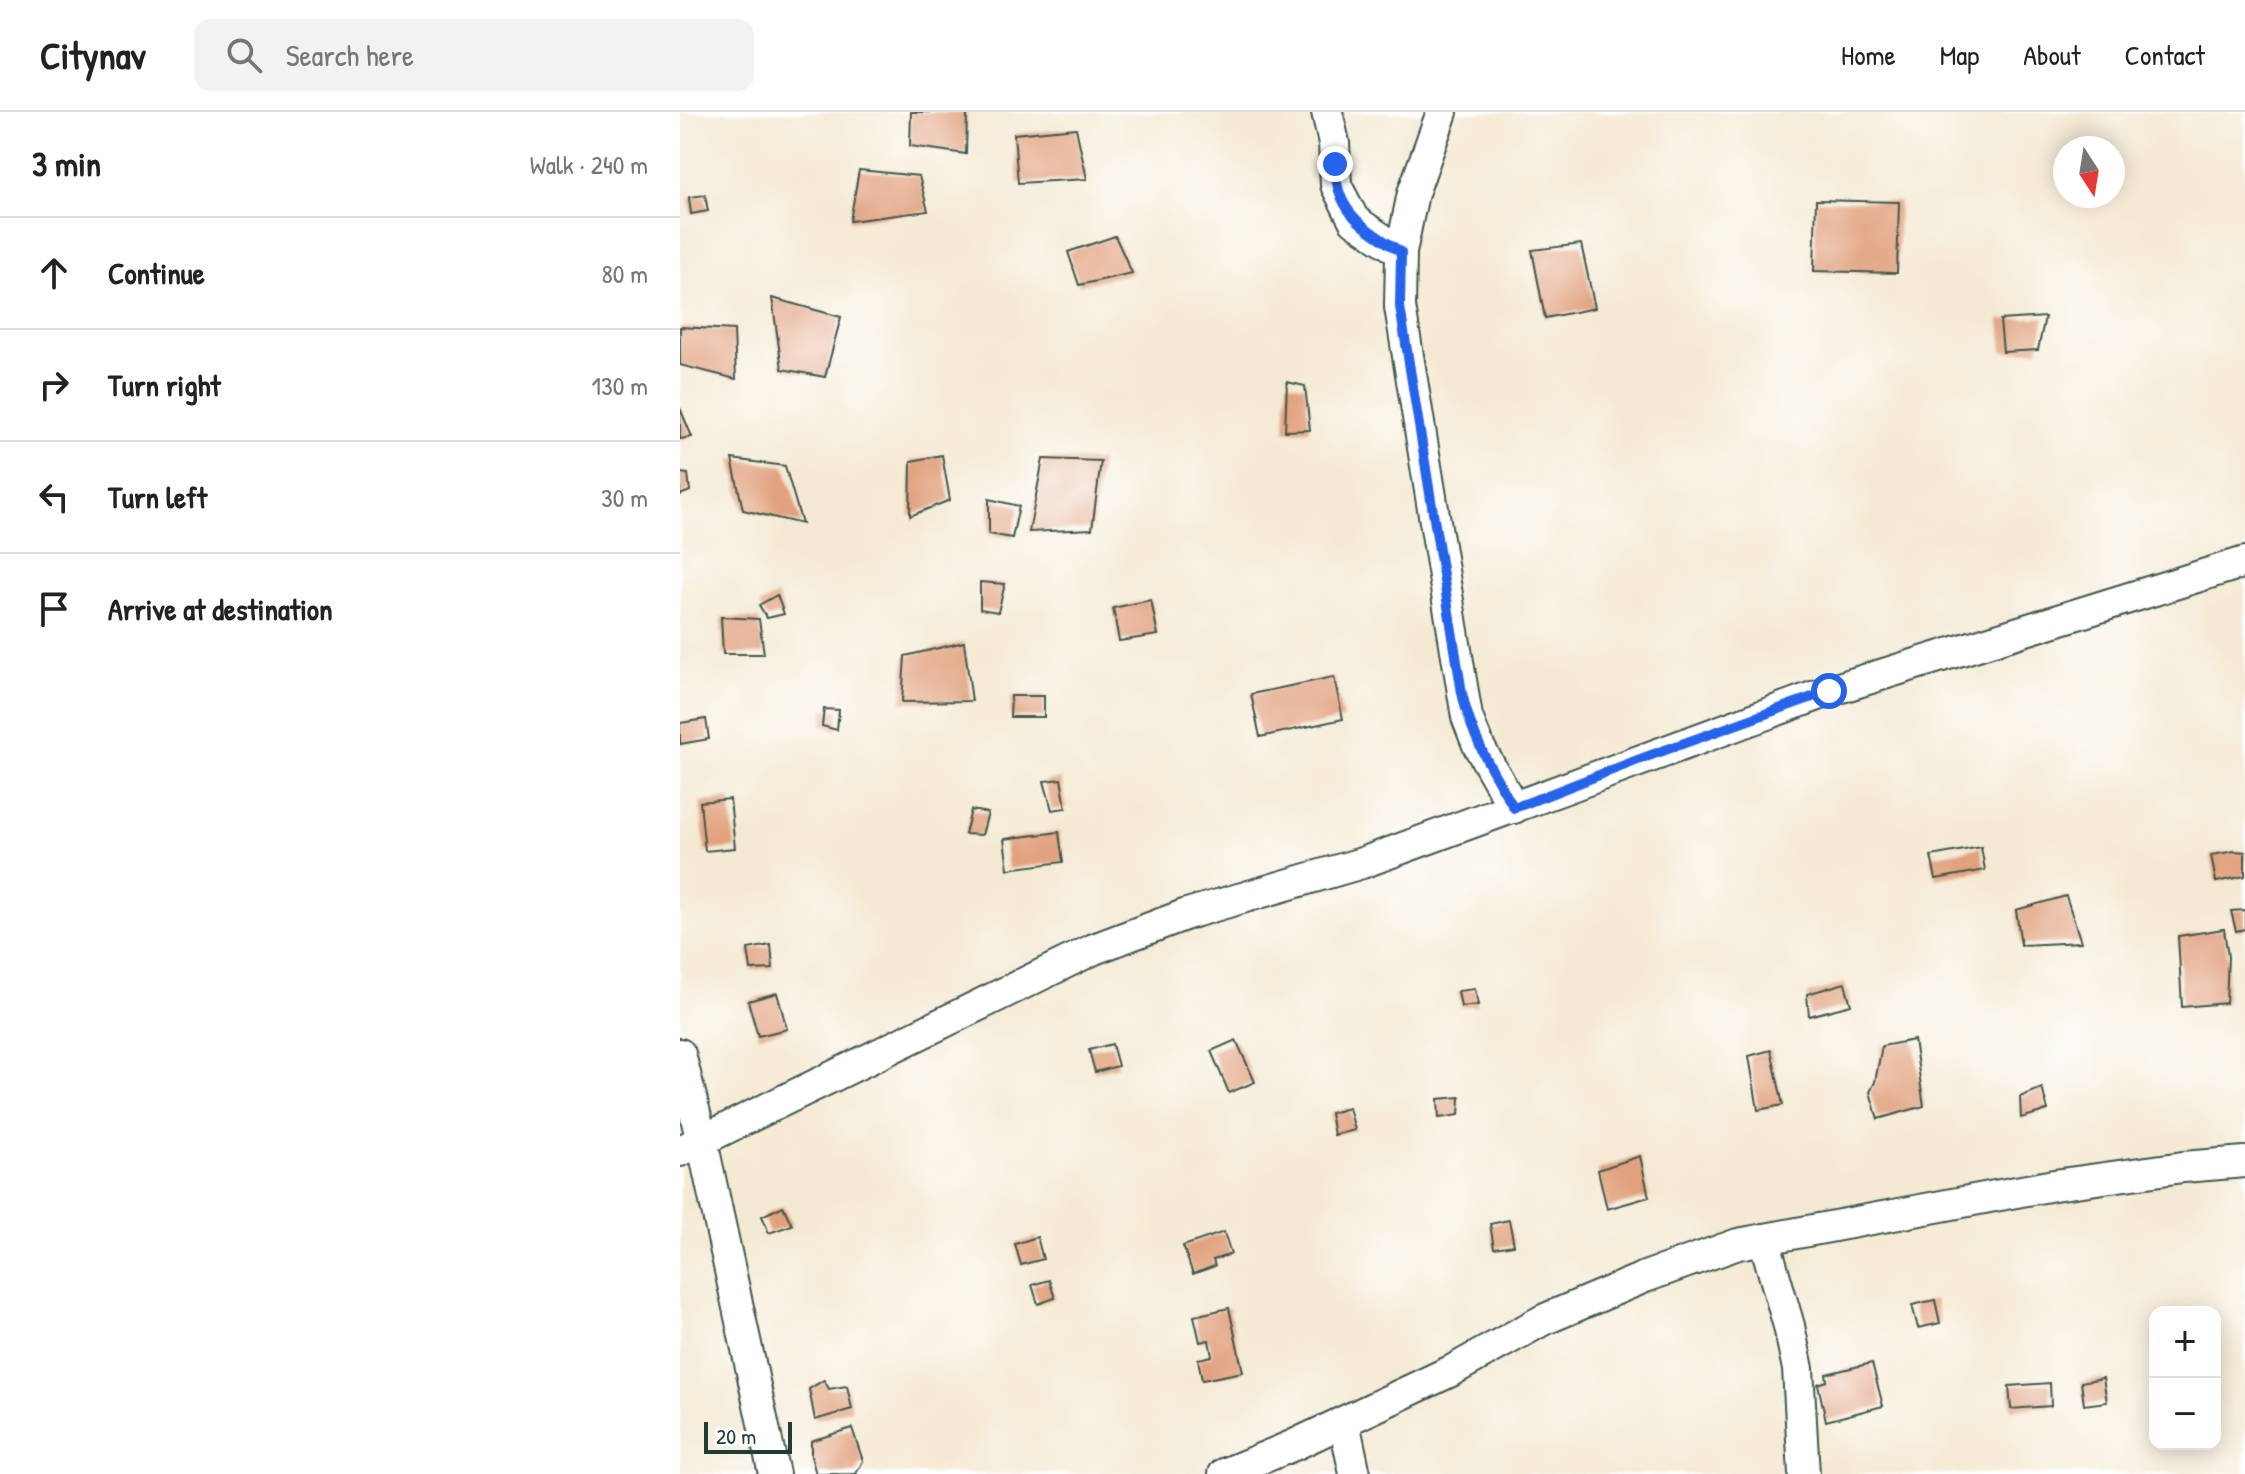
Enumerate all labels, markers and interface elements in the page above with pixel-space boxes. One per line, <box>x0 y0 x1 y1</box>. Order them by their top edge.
search box <box>194 19 754 91</box>
text: Citynav <box>40 29 146 81</box>
icon: search <box>222 33 266 77</box>
text: Search here <box>286 35 414 75</box>
text: Home <box>1841 36 1896 74</box>
text: Map <box>1940 36 1979 74</box>
text: About <box>2023 36 2081 74</box>
text: Contact <box>2125 36 2205 74</box>
north arrow <box>2053 136 2125 208</box>
text: 3 min <box>32 141 101 187</box>
route end <box>1317 146 1353 182</box>
text: Walk · 240 m <box>530 147 648 182</box>
icon: ahead <box>32 251 76 295</box>
text: Continue <box>108 253 205 293</box>
text: 80 m <box>601 256 648 291</box>
icon: right <box>32 363 76 407</box>
text: Turn right <box>108 365 221 405</box>
text: 130 m <box>592 368 648 403</box>
icon: left <box>32 475 76 519</box>
text: Turn left <box>108 477 207 517</box>
text: 30 m <box>601 480 648 515</box>
icon: arrive <box>32 587 76 631</box>
text: Arrive at destination <box>108 589 333 629</box>
route start <box>1811 673 1847 709</box>
map controls <box>2149 1306 2221 1450</box>
button: + <box>2149 1306 2221 1378</box>
button: − <box>2149 1378 2221 1450</box>
scale bar <box>704 1418 792 1454</box>
text: 20 m <box>716 1421 756 1451</box>

